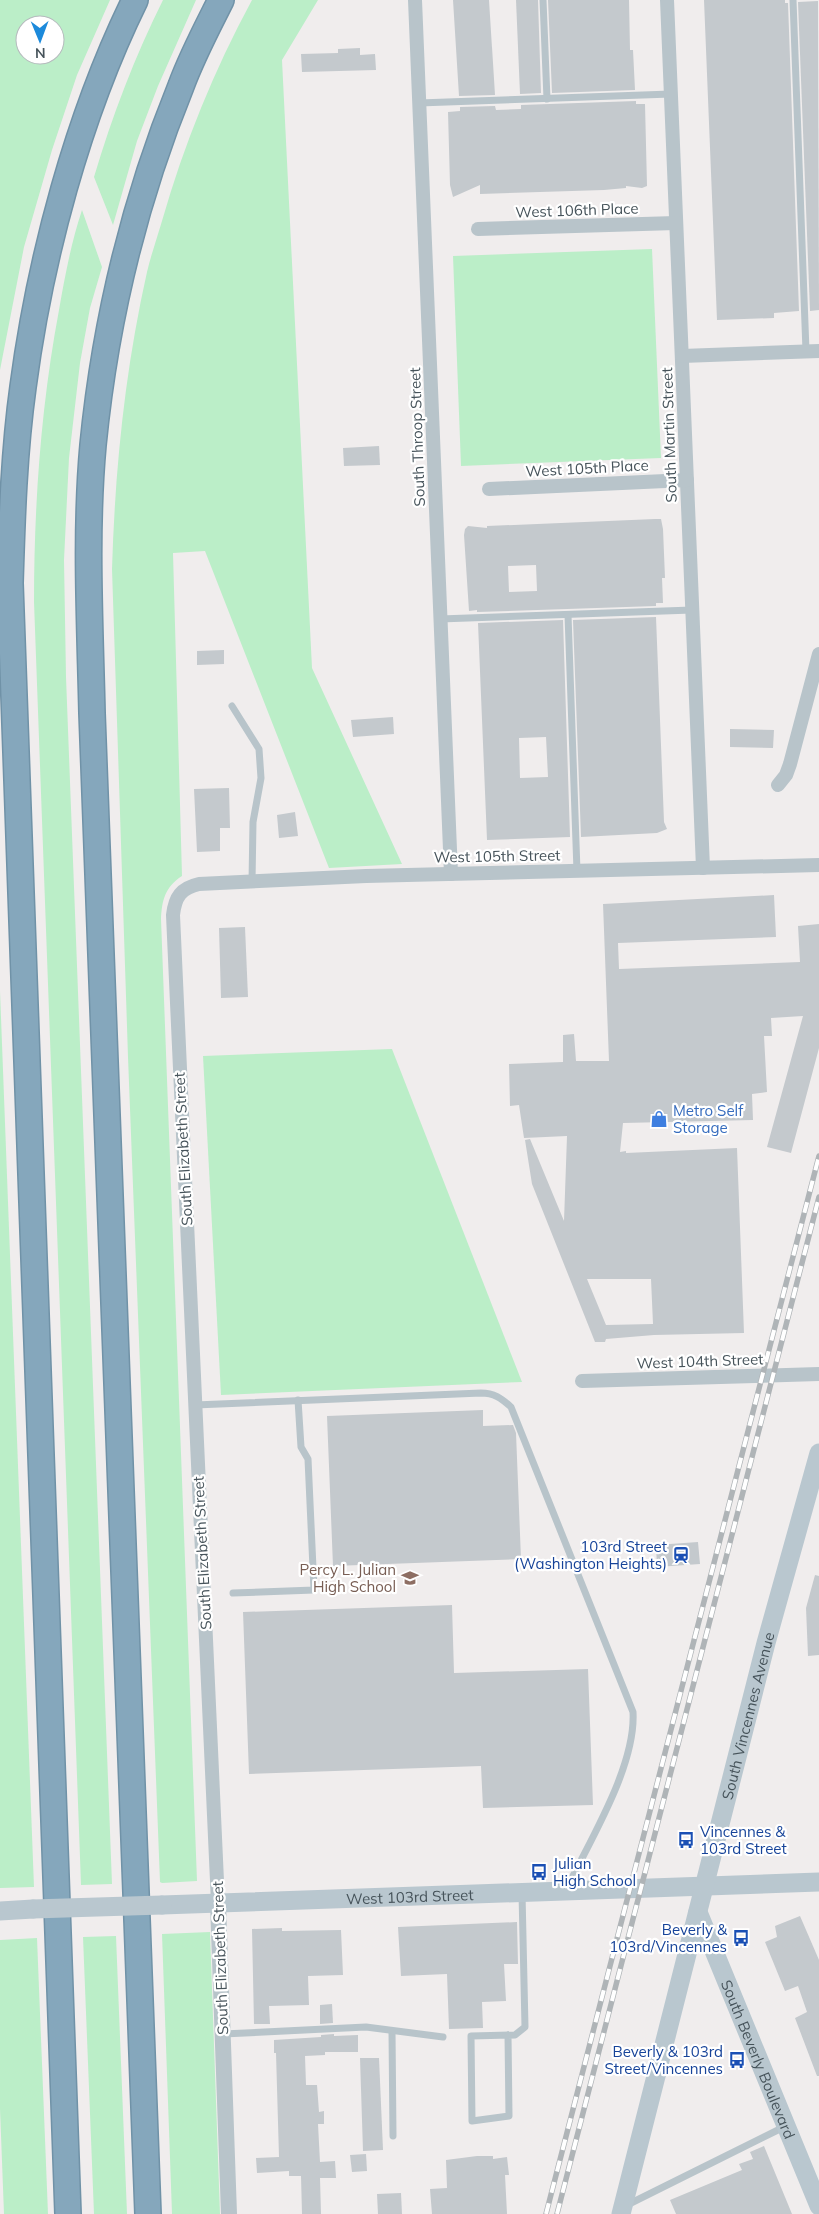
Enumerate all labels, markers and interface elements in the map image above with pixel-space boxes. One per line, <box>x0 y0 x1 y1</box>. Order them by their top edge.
north arrow <box>15 15 65 65</box>
text: N <box>35 44 46 62</box>
street label: West 106th Place <box>515 198 639 222</box>
street label: South Throop Street <box>405 367 429 507</box>
street label: South Martin Street <box>657 367 681 503</box>
street label: West 105th Place <box>525 455 649 481</box>
street label: West 105th Street <box>433 845 561 867</box>
street label: South Elizabeth Street <box>169 1072 197 1226</box>
place label: Metro Self Storage <box>673 1101 744 1137</box>
shop icon: Metro Self Storage <box>649 1109 669 1129</box>
street label: West 104th Street <box>636 1349 764 1373</box>
street label: South Elizabeth Street <box>188 1476 216 1630</box>
place label: 103rd Street (Washington Heights) <box>514 1537 667 1573</box>
station icon: 103rd Street (Washington Heights) <box>671 1545 691 1565</box>
place label: Percy L. Julian High School <box>299 1560 396 1596</box>
school or university icon: Percy L. Julian High School <box>400 1568 420 1588</box>
street label: South Vincennes Avenue <box>717 1630 778 1802</box>
place label: Vincennes & 103rd Street <box>700 1822 787 1858</box>
bus stop icon: Vincennes & 103rd Street <box>676 1830 696 1850</box>
place label: Julian High School <box>553 1854 636 1890</box>
bus stop icon: Julian High School <box>529 1862 549 1882</box>
street label: South Elizabeth Street <box>208 1881 232 2035</box>
street label: West 103rd Street <box>346 1885 474 1908</box>
place label: Beverly & 103rd/Vincennes <box>609 1920 728 1956</box>
bus stop icon: Beverly & 103rd/Vincennes <box>731 1928 751 1948</box>
street label: South Beverly Boulevard <box>717 1977 800 2141</box>
place label: Beverly & 103rd Street/Vincennes <box>604 2042 723 2078</box>
bus stop icon: Beverly & 103rd Street/Vincennes <box>727 2050 747 2070</box>

